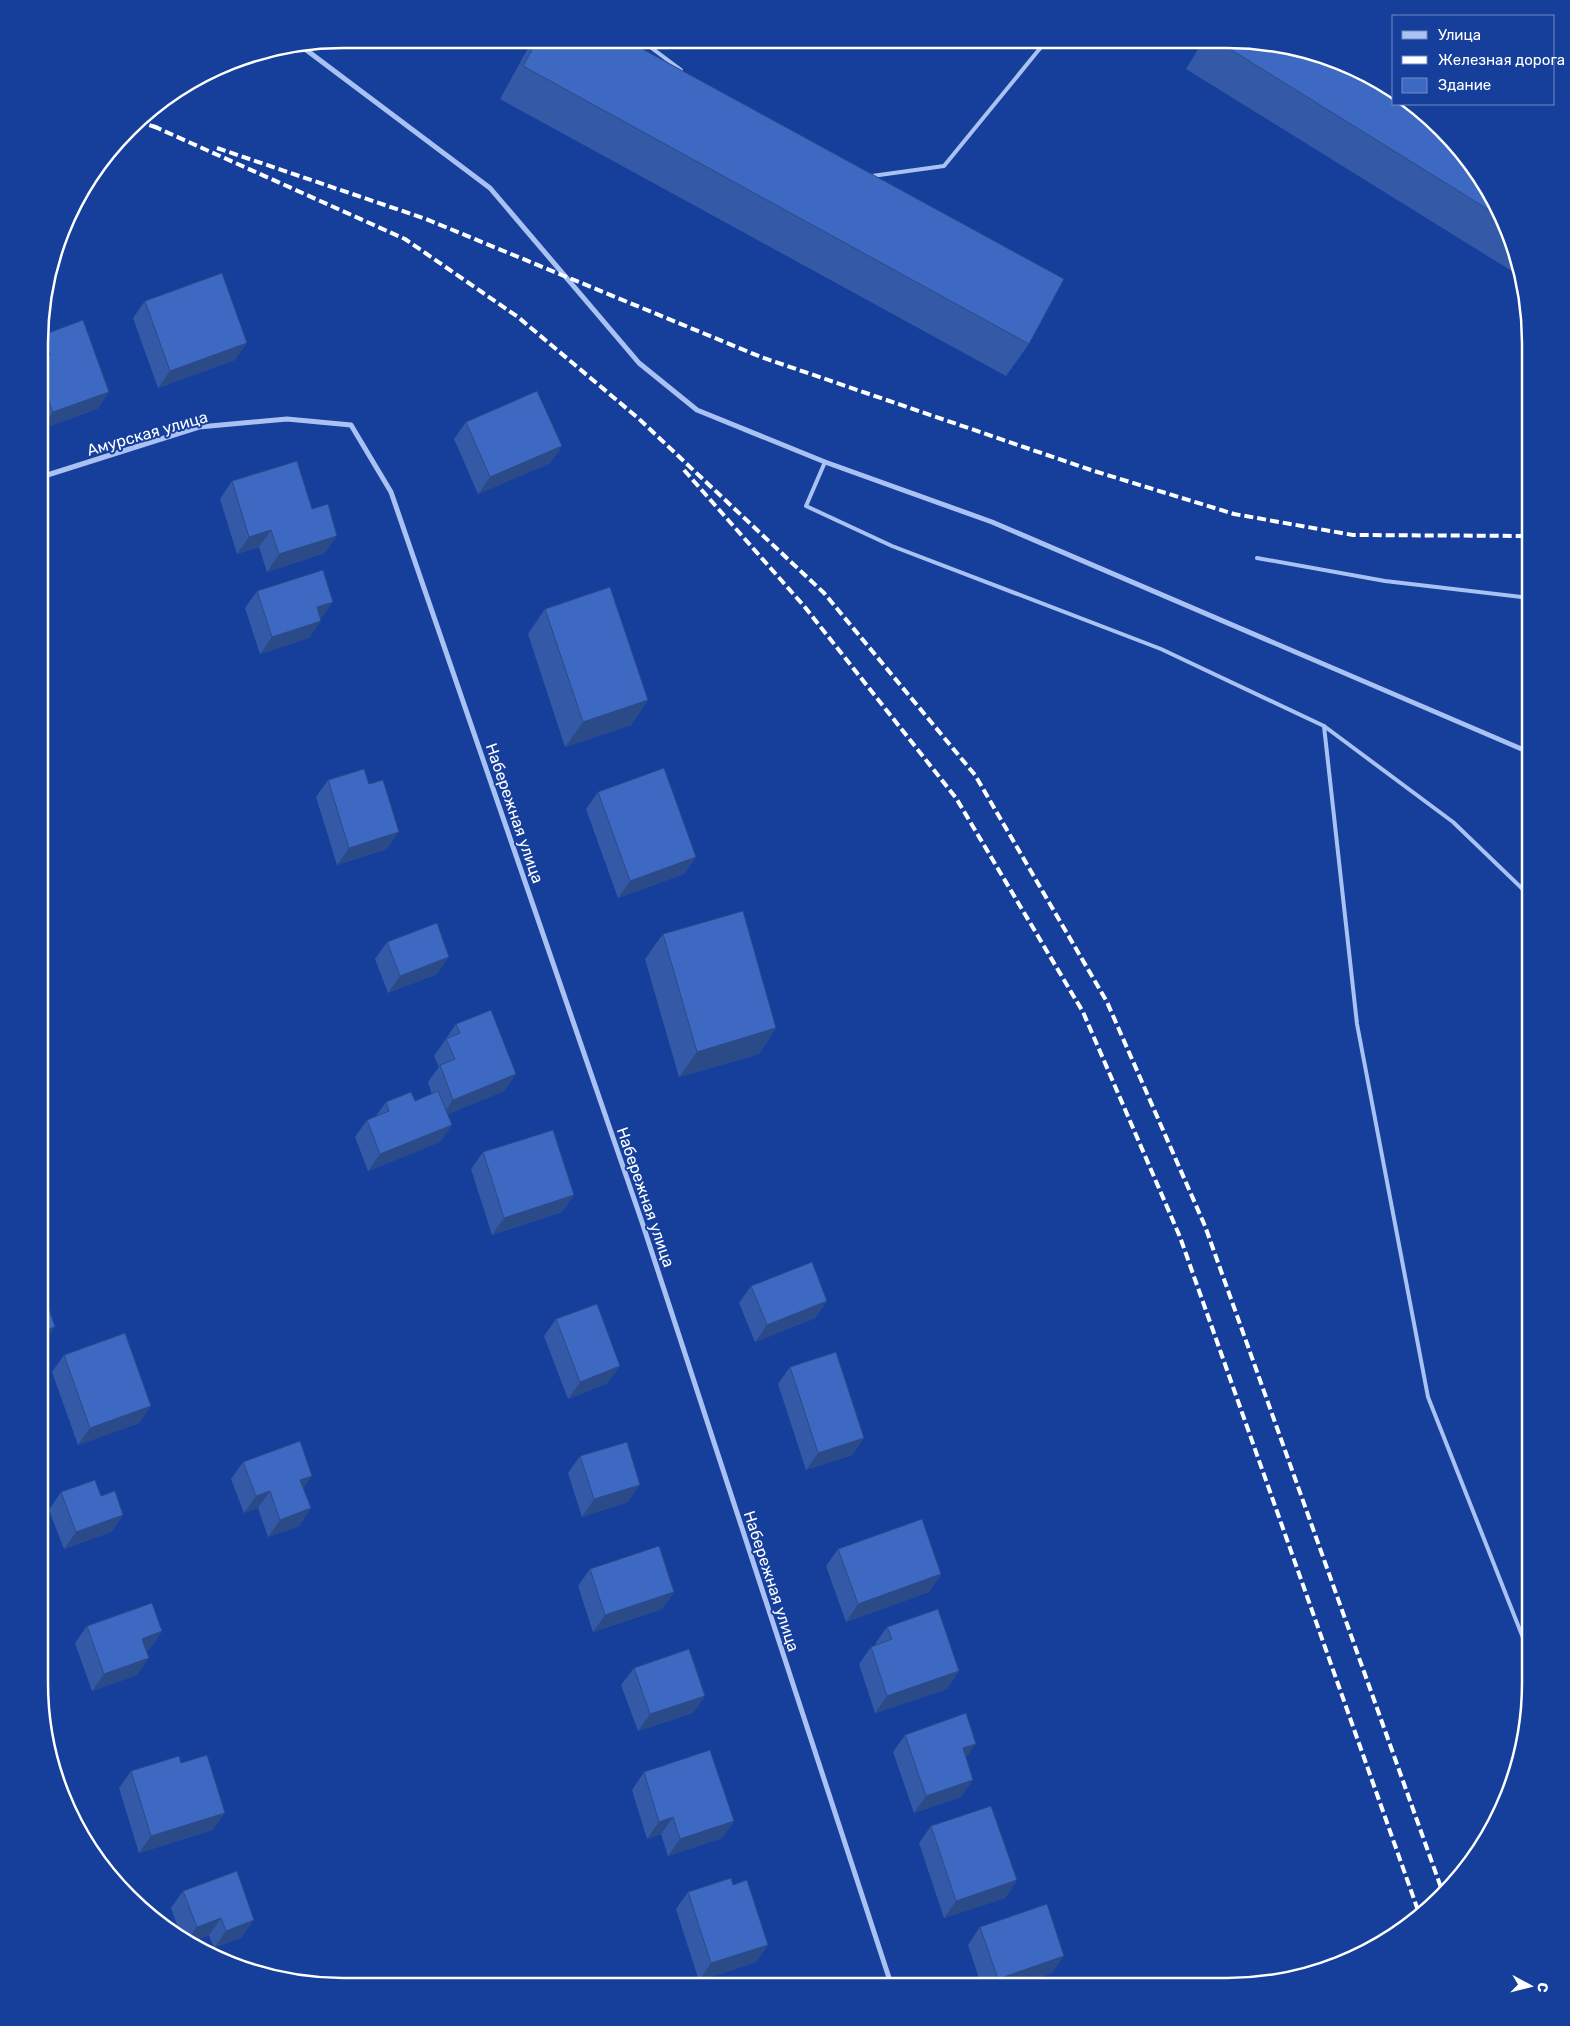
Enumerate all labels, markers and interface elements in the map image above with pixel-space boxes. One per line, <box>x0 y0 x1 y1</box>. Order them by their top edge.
legend <box>1392 15 1555 105</box>
text: Улица <box>1438 26 1481 44</box>
text: Железная дорога <box>1438 51 1565 69</box>
text: Здание <box>1438 76 1491 94</box>
street label: Амурская улица <box>85 407 210 460</box>
street label: Набережная улица <box>482 741 547 886</box>
street label: Набережная улица <box>613 1125 678 1270</box>
street label: Набережная улица <box>740 1508 803 1654</box>
north arrow <box>1505 1961 1555 2011</box>
text: С <box>1533 1982 1551 1994</box>

